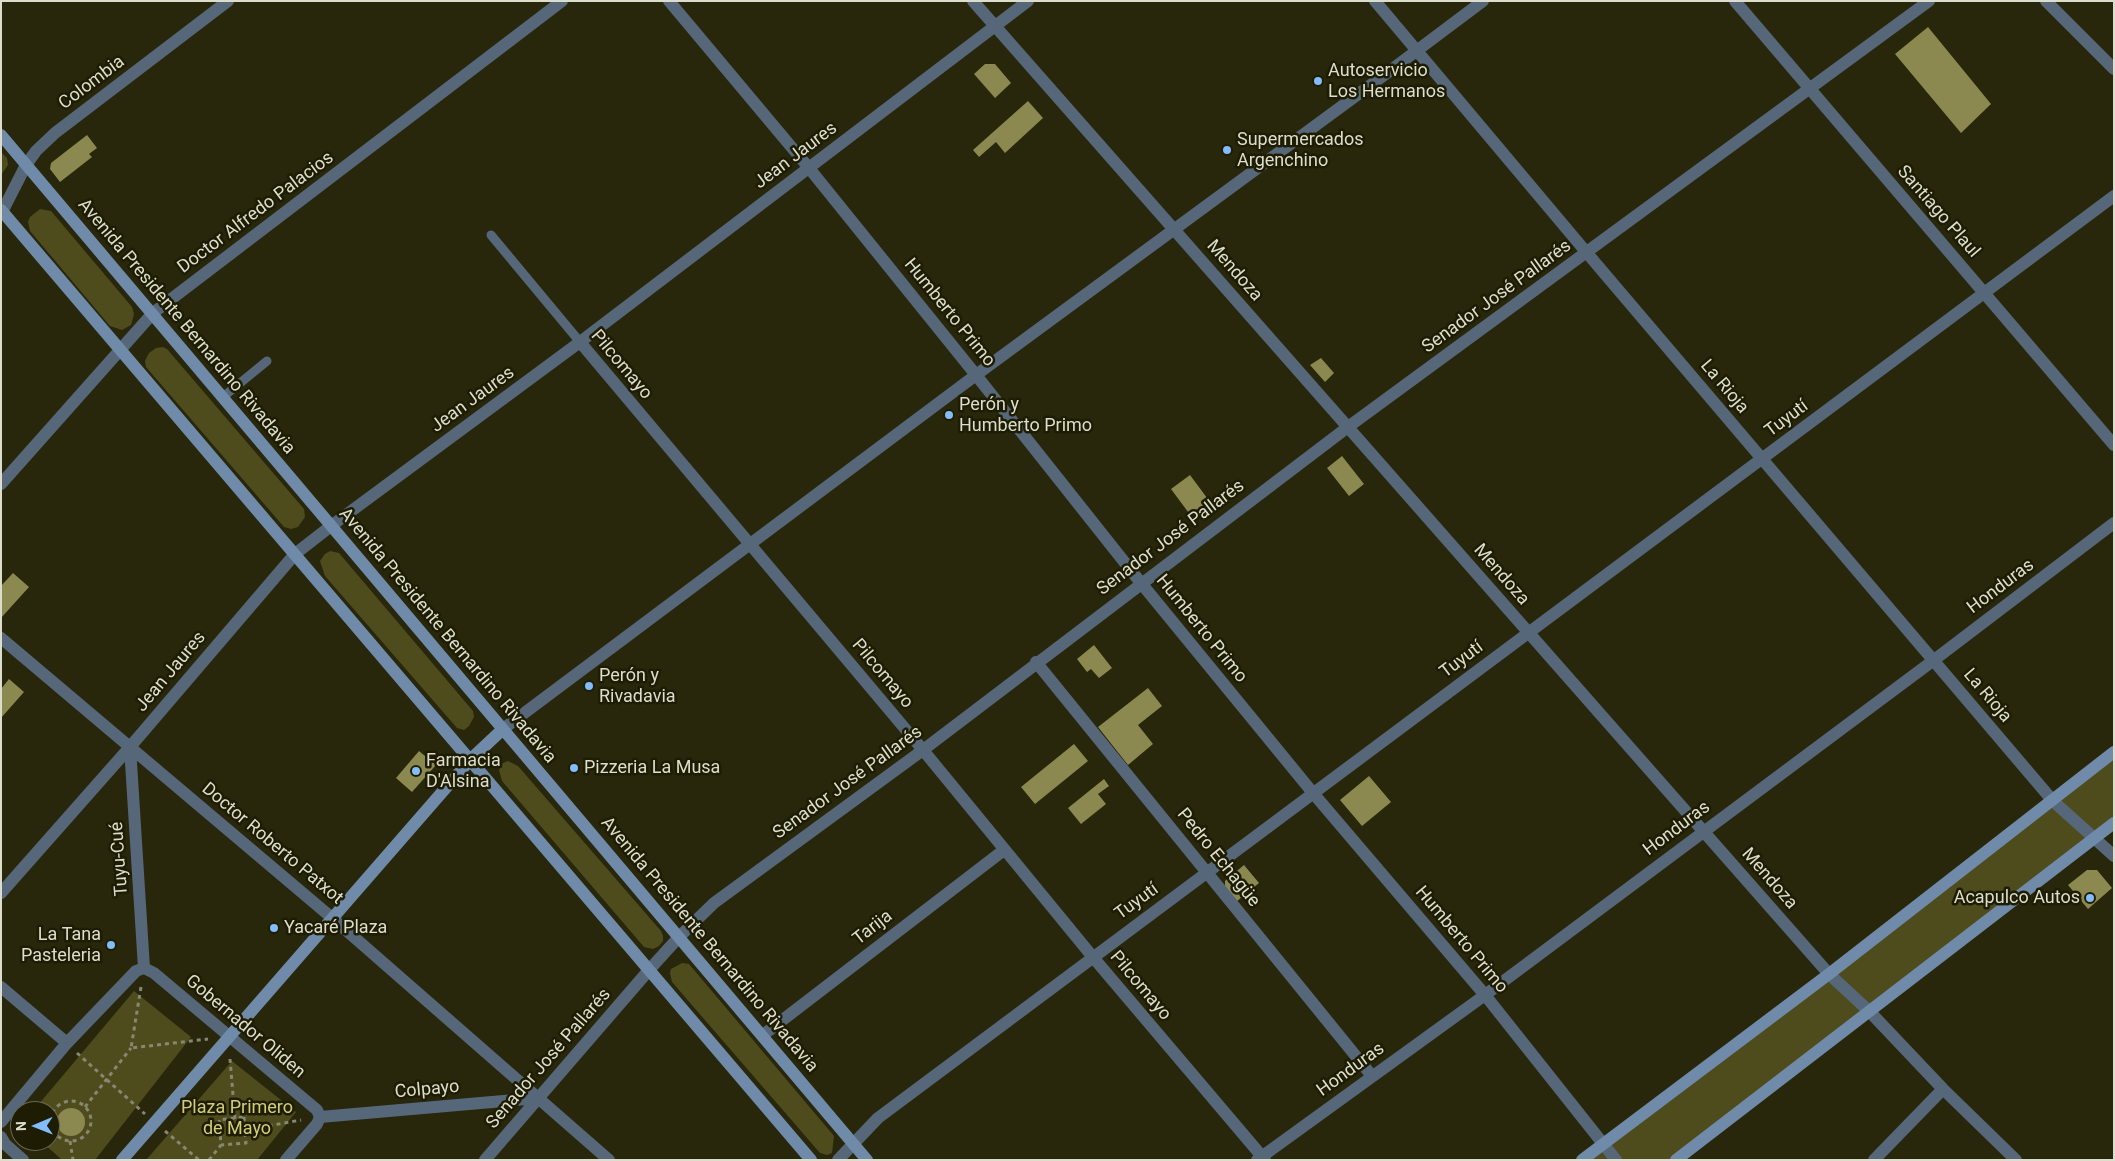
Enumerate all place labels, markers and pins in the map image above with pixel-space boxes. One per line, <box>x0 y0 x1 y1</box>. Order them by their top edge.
place label: Autoservicio Los Hermanos <box>1328 60 1445 102</box>
marker: Autoservicio Los Hermanos <box>1312 75 1324 87</box>
place label: Supermercados Argenchino <box>1237 129 1364 172</box>
marker: Supermercados Argenchino <box>1221 144 1233 156</box>
place label: Perón y Humberto Primo <box>959 394 1092 436</box>
marker: Perón y Humberto Primo <box>943 409 955 421</box>
place label: Perón y Rivadavia <box>599 665 676 708</box>
marker: Perón y Rivadavia <box>583 680 595 692</box>
place label: Farmacia D'Alsina <box>426 750 501 792</box>
place label: Pizzeria La Musa <box>584 757 720 779</box>
marker: Pizzeria La Musa <box>568 762 580 774</box>
marker: Farmacia D'Alsina <box>410 765 422 777</box>
place label: Acapulco Autos <box>1954 887 2080 909</box>
marker: Acapulco Autos <box>2084 892 2096 904</box>
place label: Yacaré Plaza <box>284 917 387 939</box>
marker: Yacaré Plaza <box>268 922 280 934</box>
place label: La Tana Pasteleria <box>21 924 101 966</box>
marker: La Tana Pasteleria <box>105 939 117 951</box>

